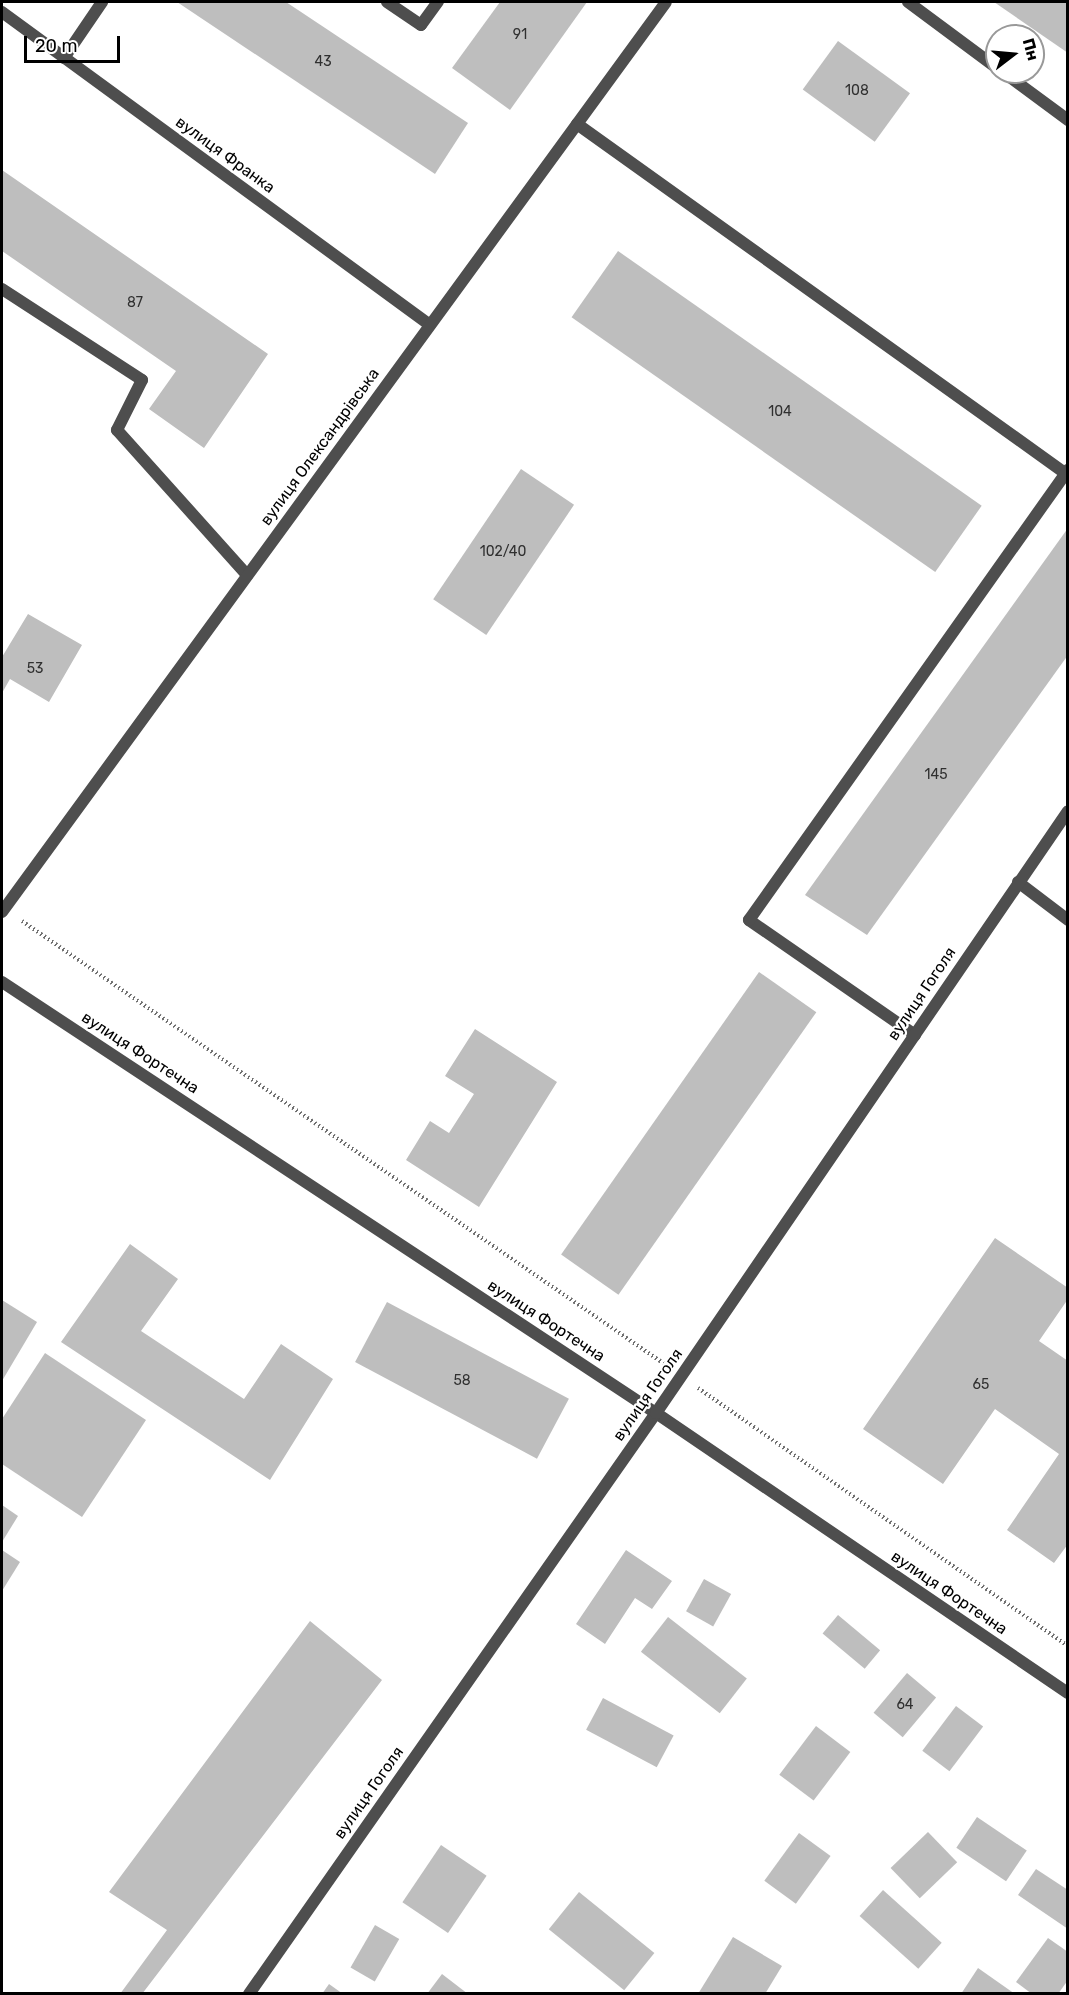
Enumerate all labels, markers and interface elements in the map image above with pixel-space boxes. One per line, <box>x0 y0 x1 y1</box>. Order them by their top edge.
scale bar <box>27 24 123 62</box>
north arrow <box>985 24 1045 84</box>
house number: 91 <box>513 27 527 43</box>
text: 20 m <box>35 35 77 57</box>
text: Пн <box>1019 36 1043 63</box>
house number: 43 <box>314 54 332 70</box>
house number: 108 <box>845 83 869 99</box>
street label: вулиця Франка <box>172 113 278 197</box>
house number: 87 <box>127 295 143 311</box>
street label: вулиця Олександрівська <box>257 365 383 529</box>
house number: 104 <box>768 404 792 420</box>
house number: 102/40 <box>480 544 526 560</box>
house number: 53 <box>27 661 43 677</box>
house number: 145 <box>924 767 948 783</box>
street label: вулиця Гоголя <box>884 944 960 1044</box>
street label: вулиця Фортечна <box>78 1008 202 1098</box>
street label: вулиця Фортечна <box>484 1276 608 1366</box>
street label: вулиця Гоголя <box>609 1345 687 1445</box>
house number: 58 <box>453 1373 471 1389</box>
house number: 65 <box>973 1377 989 1393</box>
street label: вулиця Фортечна <box>887 1547 1011 1639</box>
house number: 64 <box>896 1697 914 1713</box>
street label: вулиця Гоголя <box>330 1743 408 1843</box>

